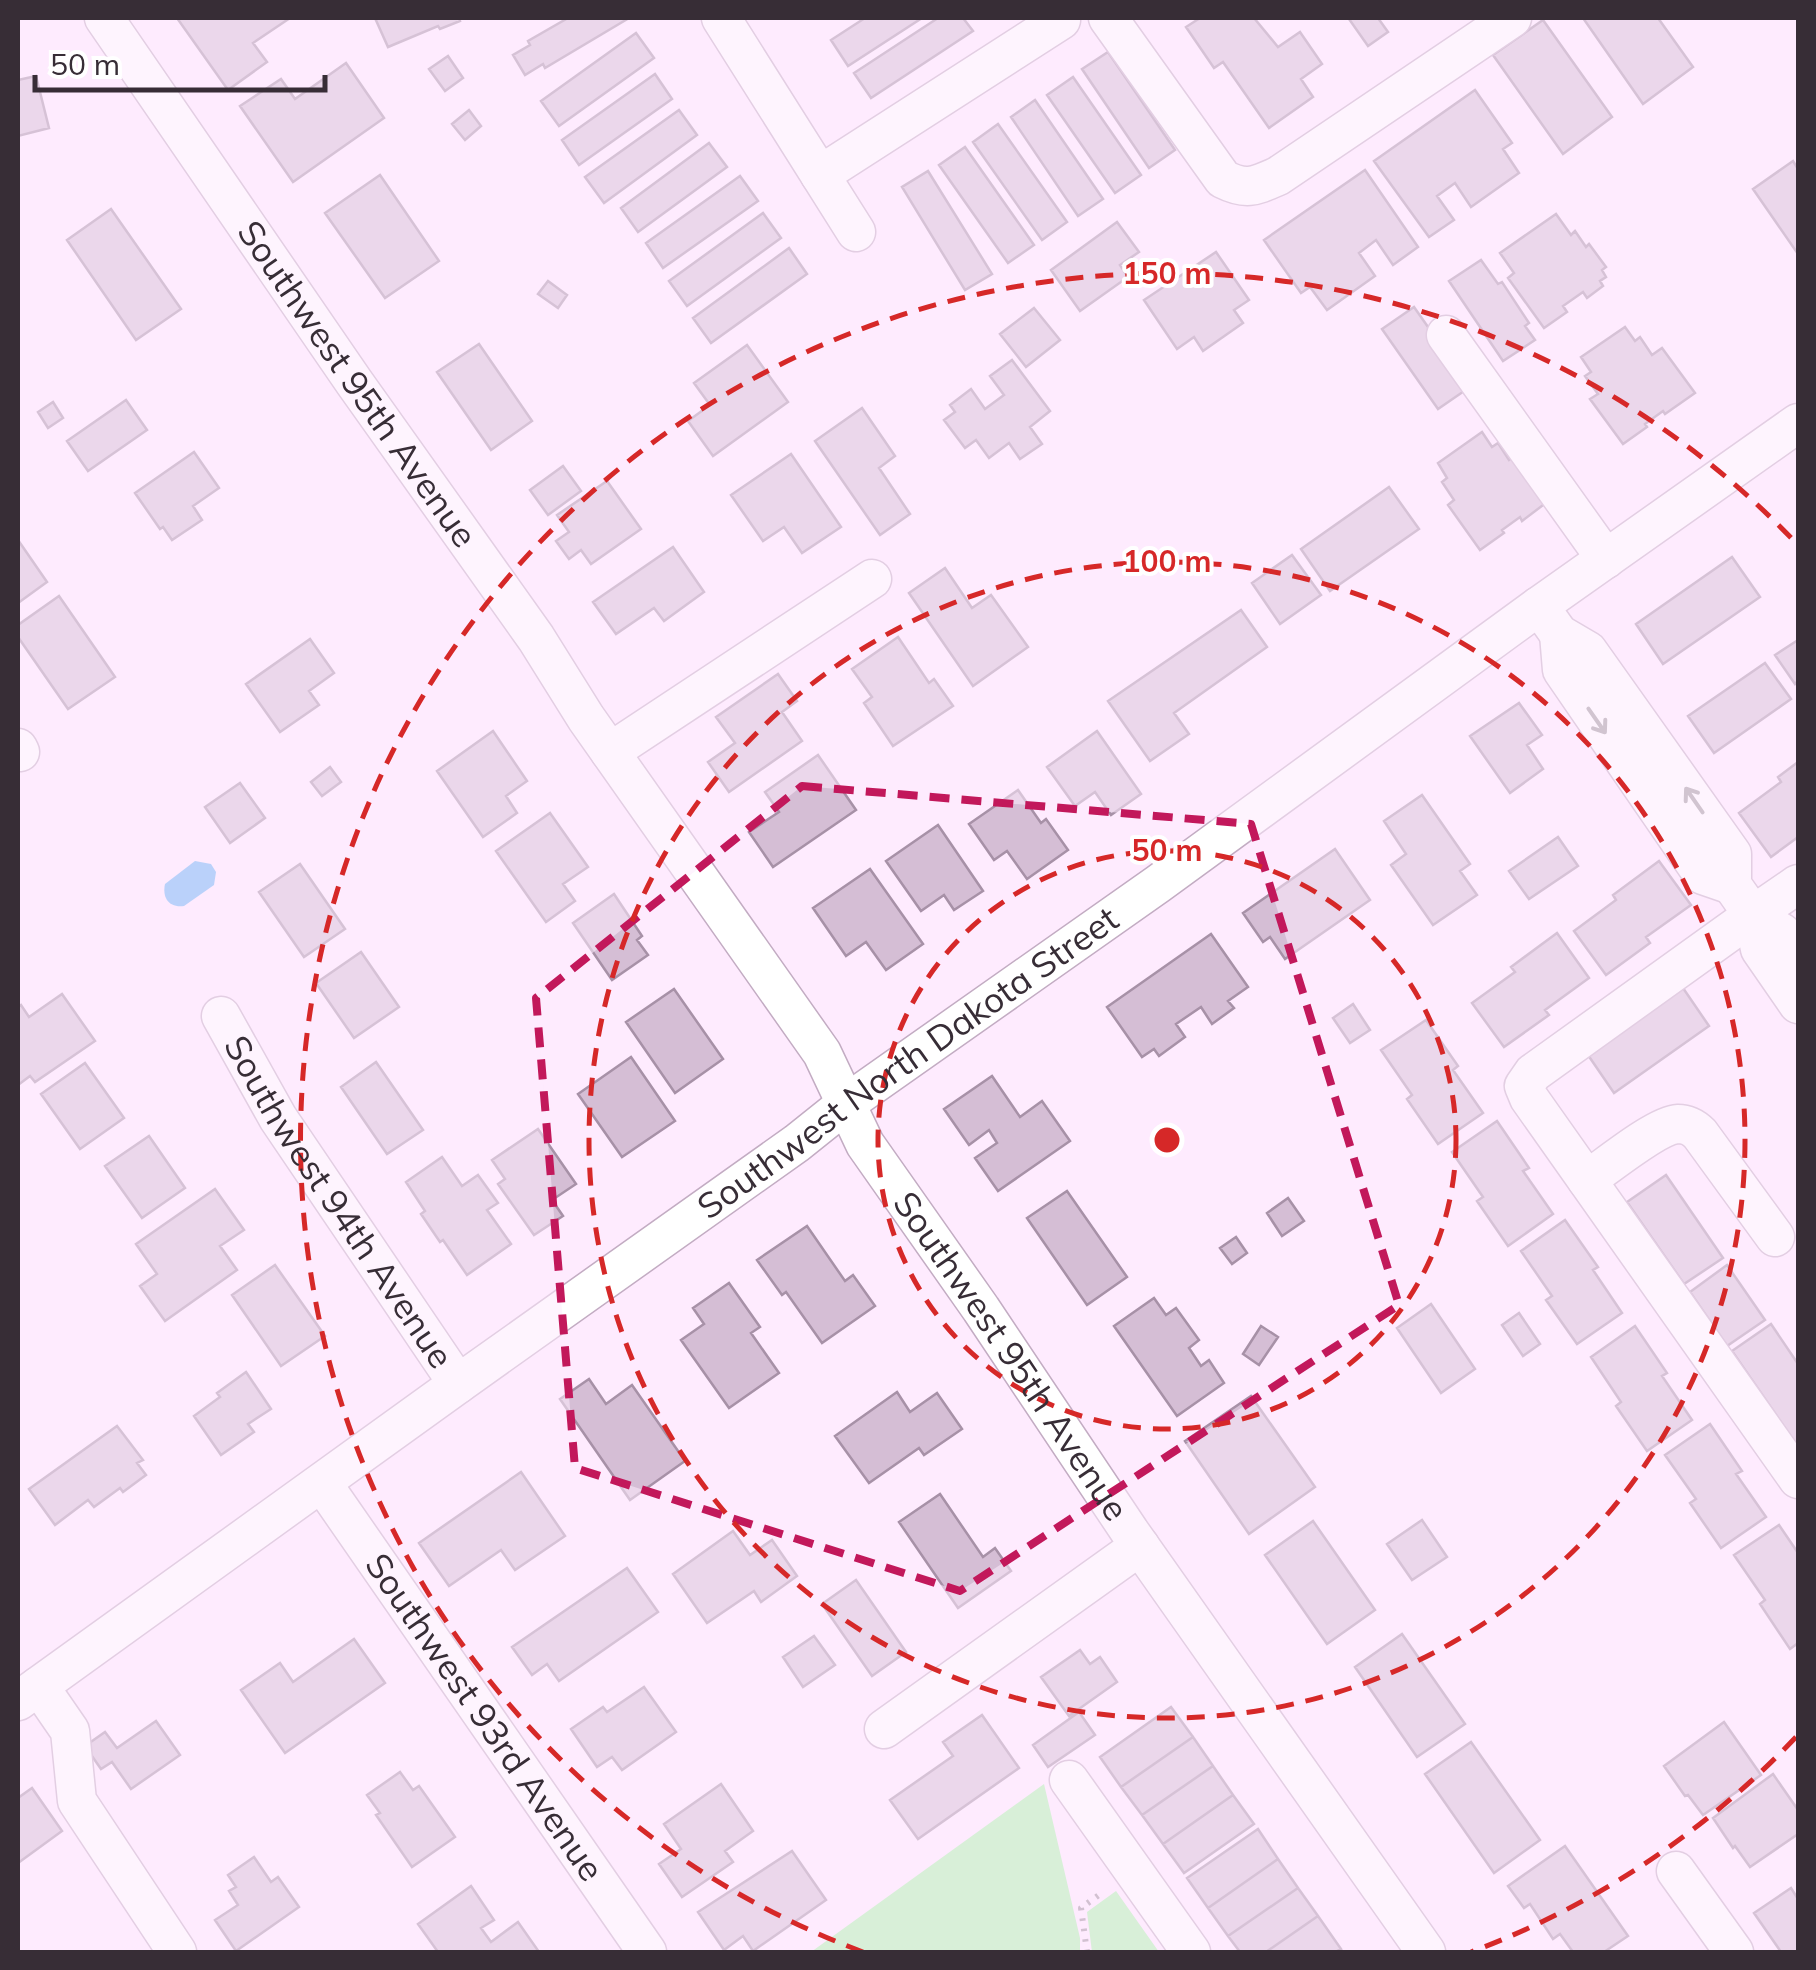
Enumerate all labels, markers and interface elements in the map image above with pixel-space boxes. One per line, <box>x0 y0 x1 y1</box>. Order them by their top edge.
scale bar <box>35 30 325 92</box>
text: 50 m <box>50 45 120 83</box>
street label: Southwest 95th Avenue <box>229 212 487 555</box>
text: 150 m <box>1122 254 1212 292</box>
text: 100 m <box>1122 542 1212 580</box>
one-way arrow <box>1586 706 1607 734</box>
one-way arrow <box>1684 787 1705 814</box>
text: 50 m <box>1131 831 1203 869</box>
street label: Southwest North Dakota Street <box>688 896 1126 1228</box>
street label: Southwest 94th Avenue <box>215 1027 464 1376</box>
centre of rings <box>1149 1122 1185 1158</box>
street label: Southwest 95th Avenue <box>884 1183 1139 1529</box>
street label: Southwest 93rd Avenue <box>356 1544 614 1889</box>

